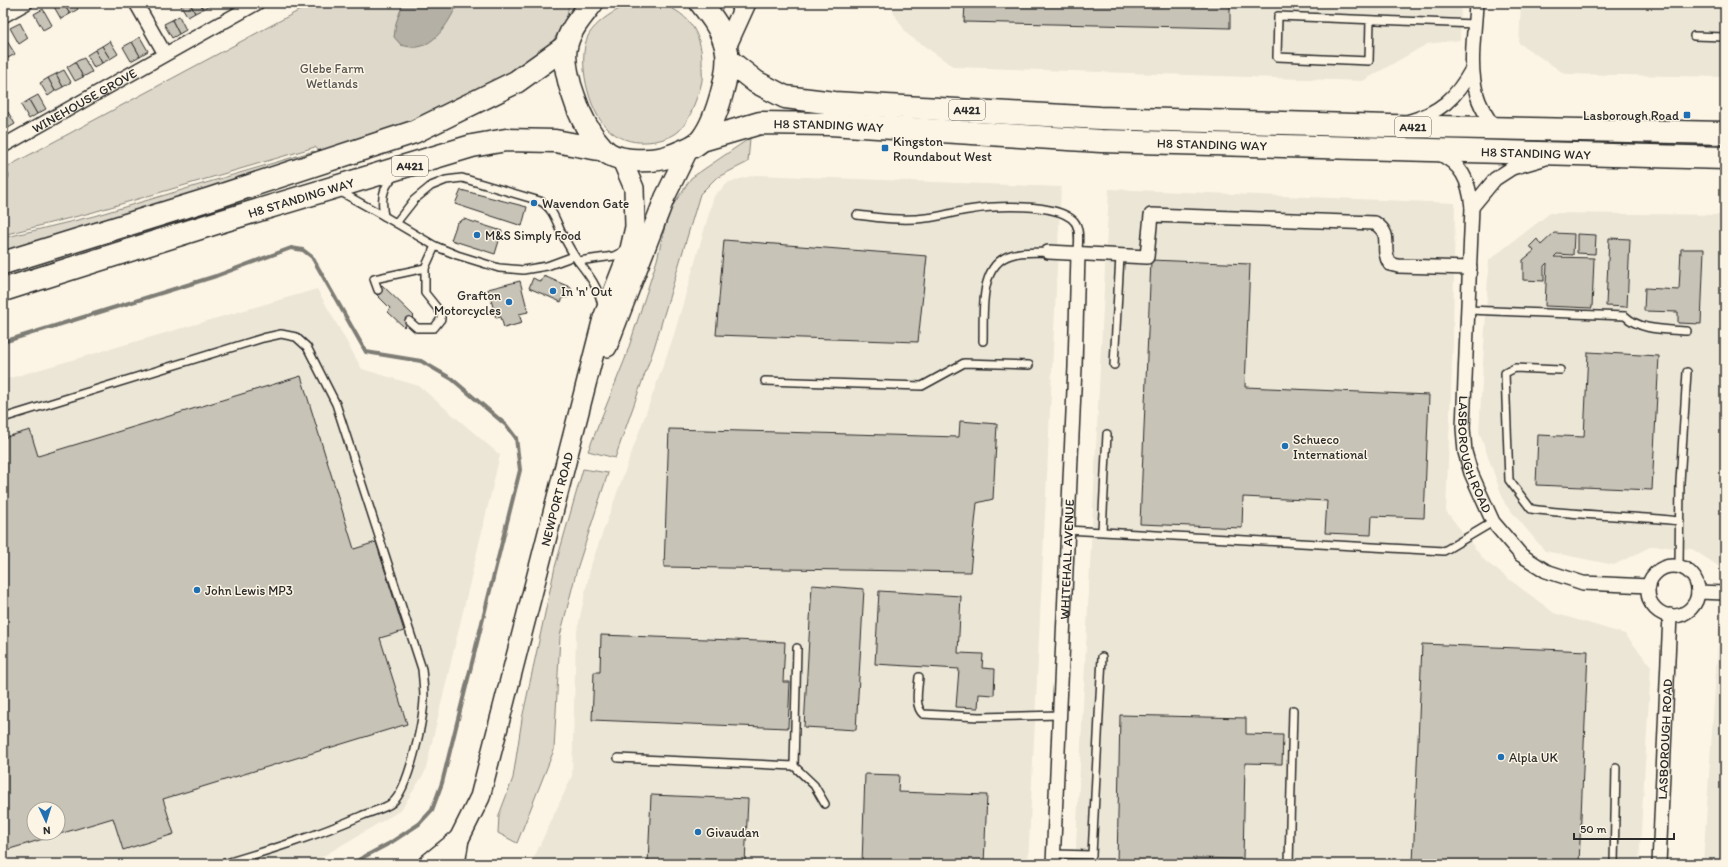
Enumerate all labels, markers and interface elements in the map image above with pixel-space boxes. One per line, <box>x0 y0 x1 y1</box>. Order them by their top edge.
park label: Glebe Farm Wetlands <box>300 61 364 91</box>
street label: WINEHOUSE GROVE <box>29 65 139 136</box>
road number: A421 <box>949 100 985 120</box>
place label: Lasborough Road <box>1583 108 1679 123</box>
marker: Lasborough Road <box>1682 110 1692 120</box>
street label: H8 STANDING WAY <box>773 116 884 135</box>
road number: A421 <box>1395 117 1431 137</box>
place label: Kingston Roundabout West <box>893 134 992 164</box>
street label: H8 STANDING WAY <box>1157 136 1268 154</box>
marker: Kingston Roundabout West <box>880 143 890 153</box>
street label: H8 STANDING WAY <box>1481 144 1592 162</box>
road number: A421 <box>392 156 428 176</box>
street label: H8 STANDING WAY <box>246 175 356 221</box>
place label: Wavendon Gate <box>542 196 629 211</box>
marker: Wavendon Gate <box>529 198 539 208</box>
place label: M&S Simply Food <box>485 228 581 243</box>
marker: M&S Simply Food <box>472 230 482 240</box>
place label: In 'n' Out <box>561 284 612 299</box>
marker: In 'n' Out <box>548 286 558 296</box>
place label: Grafton Motorcycles <box>434 288 501 318</box>
marker: Grafton Motorcycles <box>504 297 514 307</box>
street label: LASBOROUGH ROAD <box>1455 396 1495 515</box>
place label: Schueco International <box>1293 432 1368 462</box>
marker: Schueco International <box>1280 441 1290 451</box>
street label: NEWPORT ROAD <box>538 450 576 548</box>
street label: WHITEHALL AVENUE <box>1057 499 1077 620</box>
place label: John Lewis MP3 <box>205 583 293 598</box>
marker: John Lewis MP3 <box>192 585 202 595</box>
street label: LASBOROUGH ROAD <box>1655 679 1675 800</box>
place label: Alpla UK <box>1509 750 1558 765</box>
marker: Alpla UK <box>1496 752 1506 762</box>
north arrow <box>26 801 66 841</box>
scale bar <box>1574 815 1674 841</box>
text: 50 m <box>1580 822 1606 836</box>
text: N <box>42 824 51 837</box>
place label: Givaudan <box>706 825 760 840</box>
marker: Givaudan <box>693 827 703 837</box>

